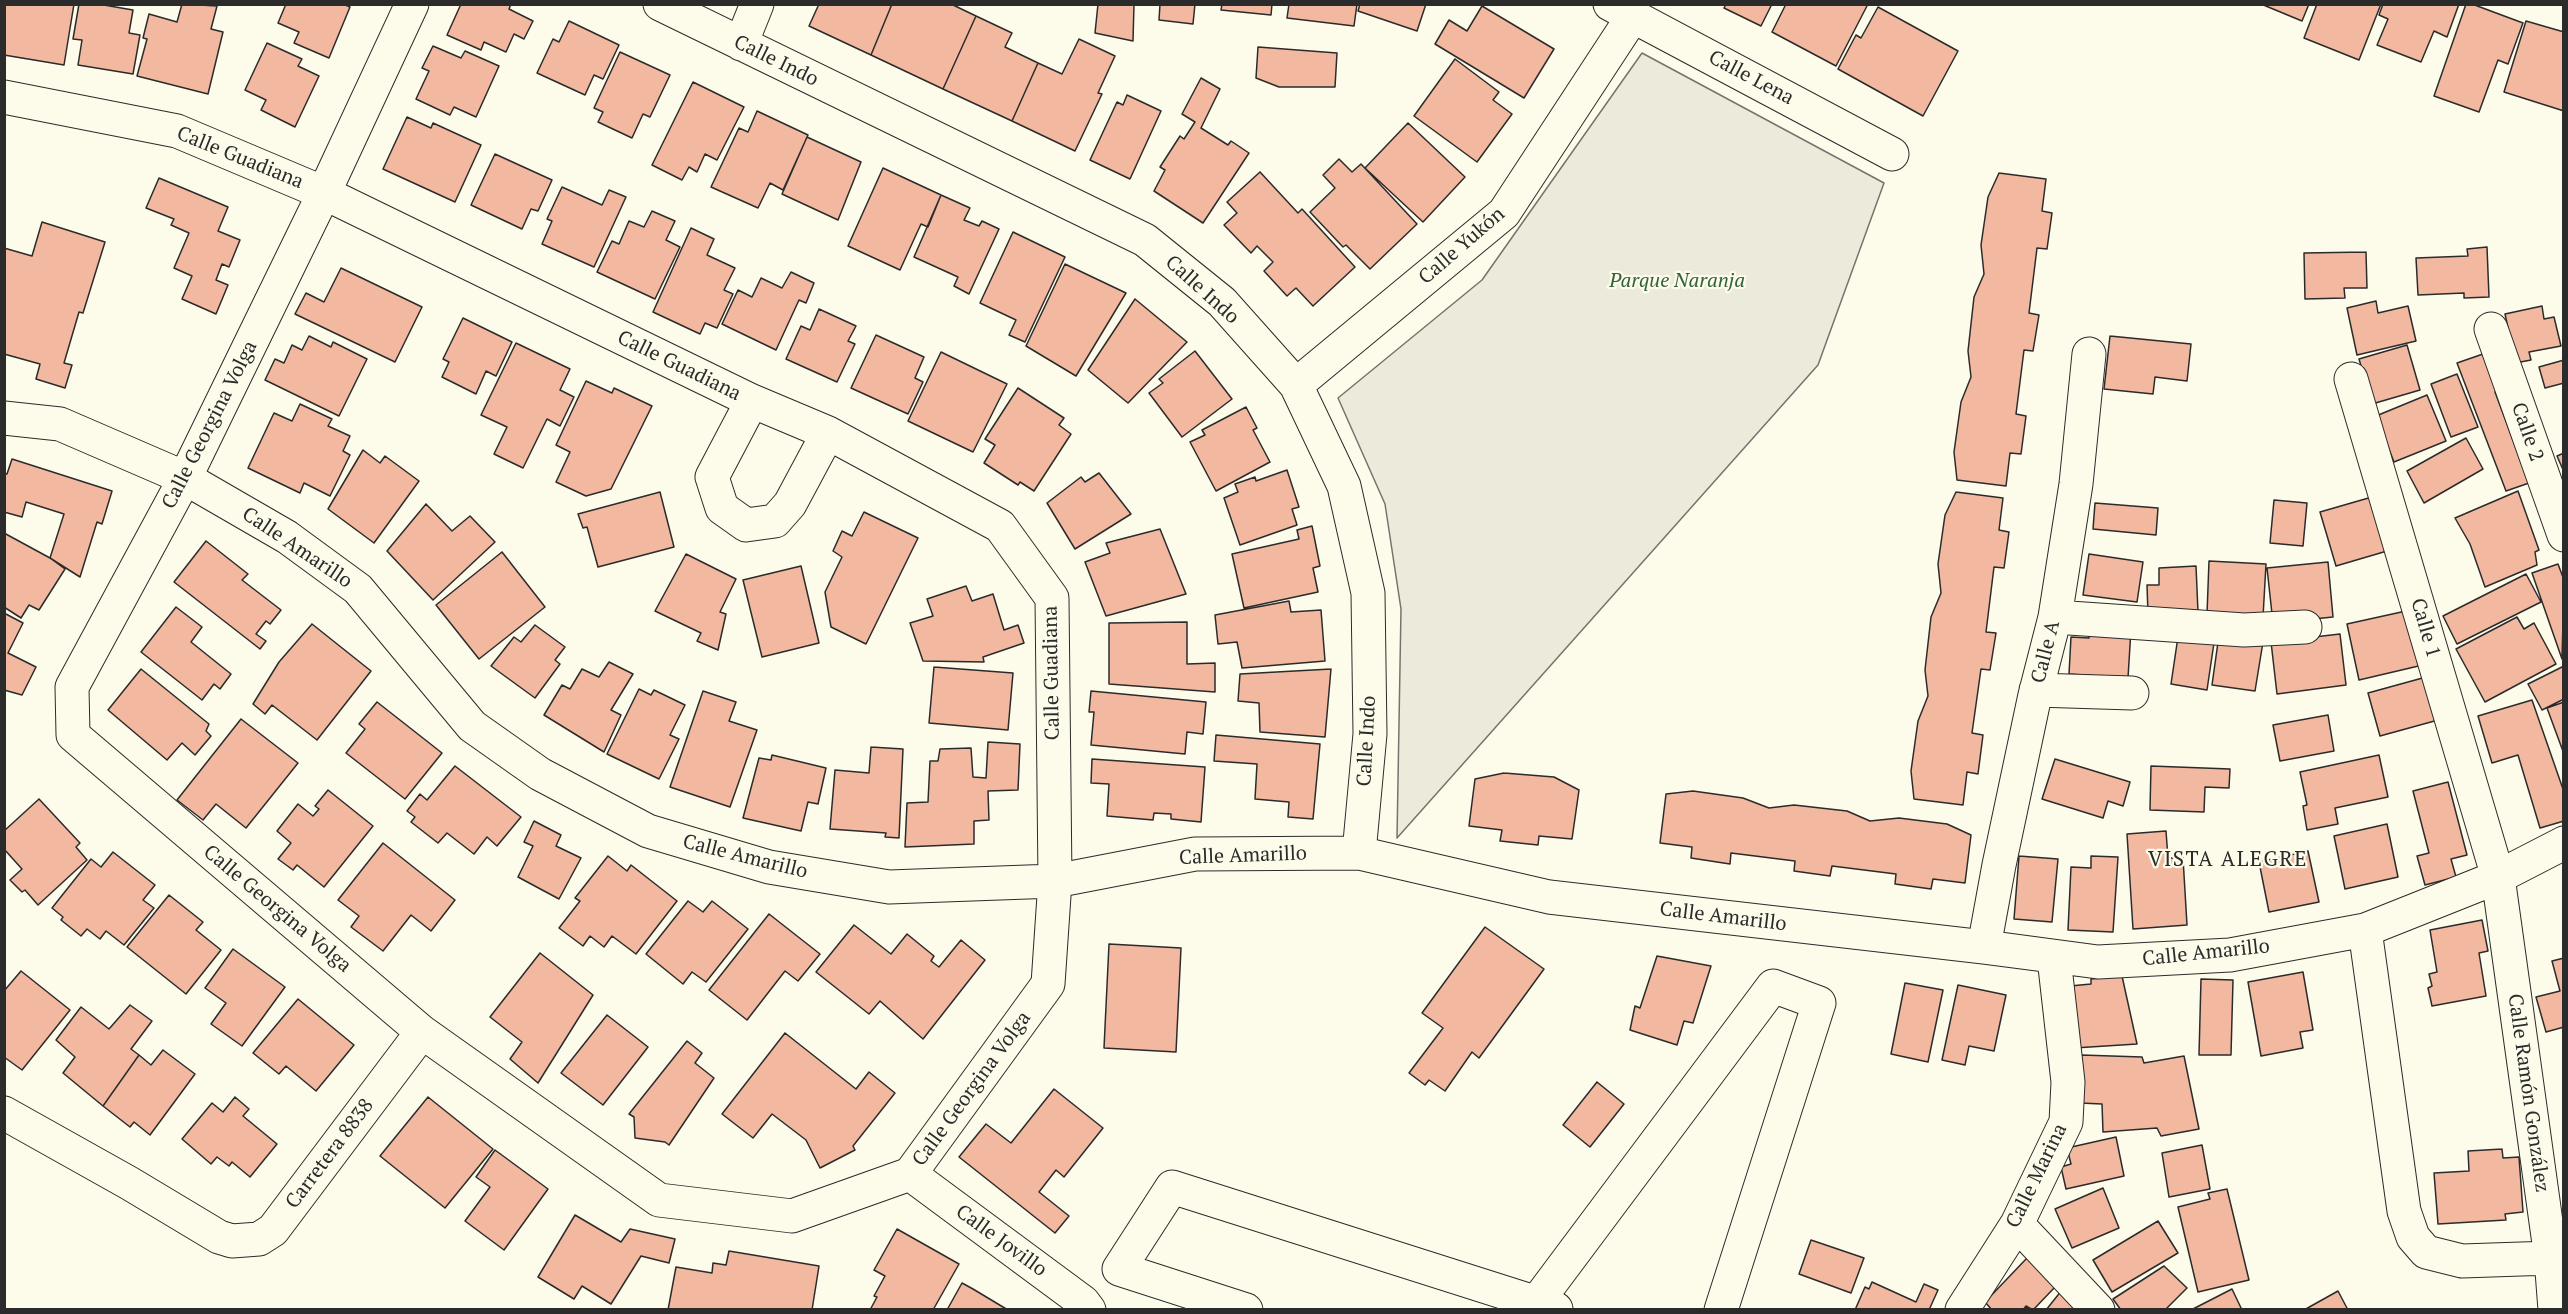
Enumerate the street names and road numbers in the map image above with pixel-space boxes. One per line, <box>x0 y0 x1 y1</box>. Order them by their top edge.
street label: Calle Indo <box>730 30 822 92</box>
street label: Calle Lena <box>1704 46 1798 110</box>
street label: Calle Guadiana <box>173 122 307 194</box>
street label: Calle Yukón <box>1414 202 1510 290</box>
street label: Calle Indo <box>1160 251 1244 329</box>
street label: Calle Guadiana <box>613 326 745 406</box>
street label: Calle Georgina Volga <box>157 337 263 513</box>
street label: Calle 2 <box>2506 399 2548 465</box>
street label: Calle Amarillo <box>237 502 357 594</box>
street label: Calle 1 <box>2405 596 2445 660</box>
street label: Calle Guadiana <box>1039 606 1065 740</box>
street label: Calle A <box>2027 618 2065 686</box>
street label: Calle Indo <box>1353 695 1381 787</box>
street label: Calle Amarillo <box>680 830 810 884</box>
street label: Calle Georgina Volga <box>198 840 356 978</box>
street label: Calle Amarillo <box>1179 842 1307 870</box>
street label: Calle Amarillo <box>1658 897 1788 937</box>
street label: Calle Amarillo <box>2141 934 2271 972</box>
street label: Calle Ramón González <box>2502 992 2554 1194</box>
street label: Calle Georgina Volga <box>908 1007 1036 1171</box>
street label: Carretera 8838 <box>281 1094 379 1214</box>
street label: Calle Marina <box>2001 1120 2073 1232</box>
street label: Calle Jovillo <box>951 1200 1051 1282</box>

